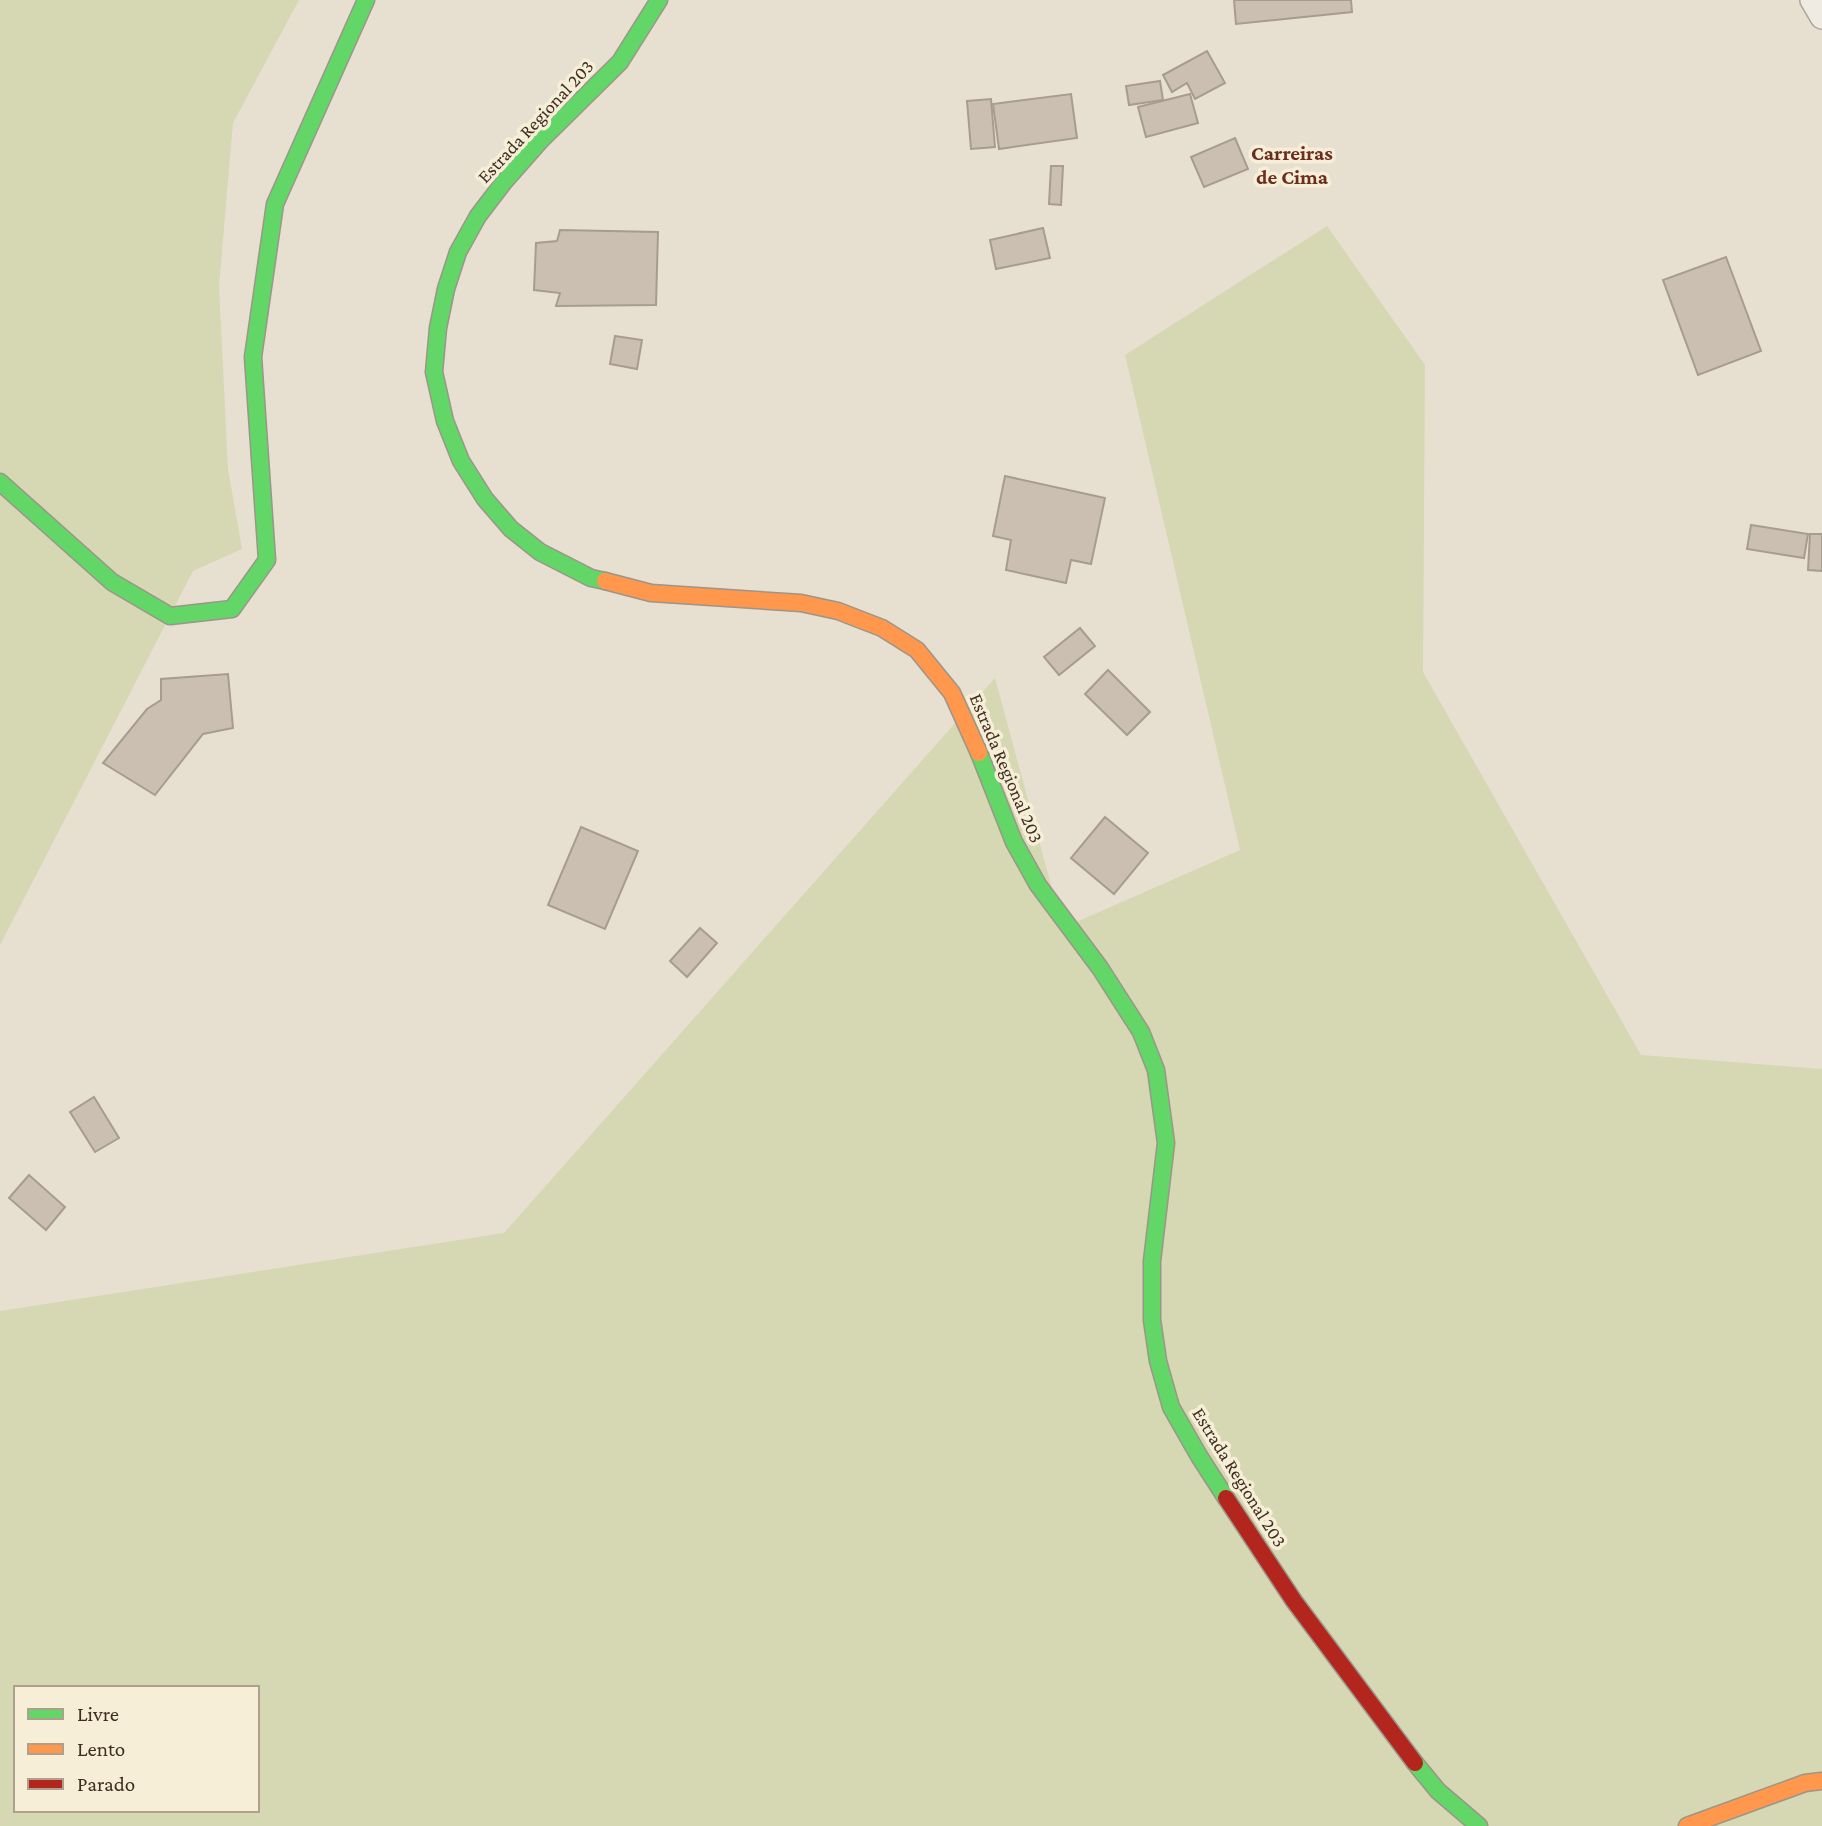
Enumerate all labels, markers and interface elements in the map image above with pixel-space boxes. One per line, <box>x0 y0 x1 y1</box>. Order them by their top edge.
street label: Estrada Regional 203 <box>473 56 598 187</box>
district label: Carreiras de Cima <box>1251 141 1333 189</box>
street label: Estrada Regional 203 <box>966 690 1047 846</box>
street label: Estrada Regional 203 <box>1188 1404 1291 1551</box>
legend <box>14 1686 259 1812</box>
text: Livre <box>77 1702 119 1726</box>
text: Lento <box>77 1737 125 1761</box>
text: Parado <box>77 1772 135 1796</box>

